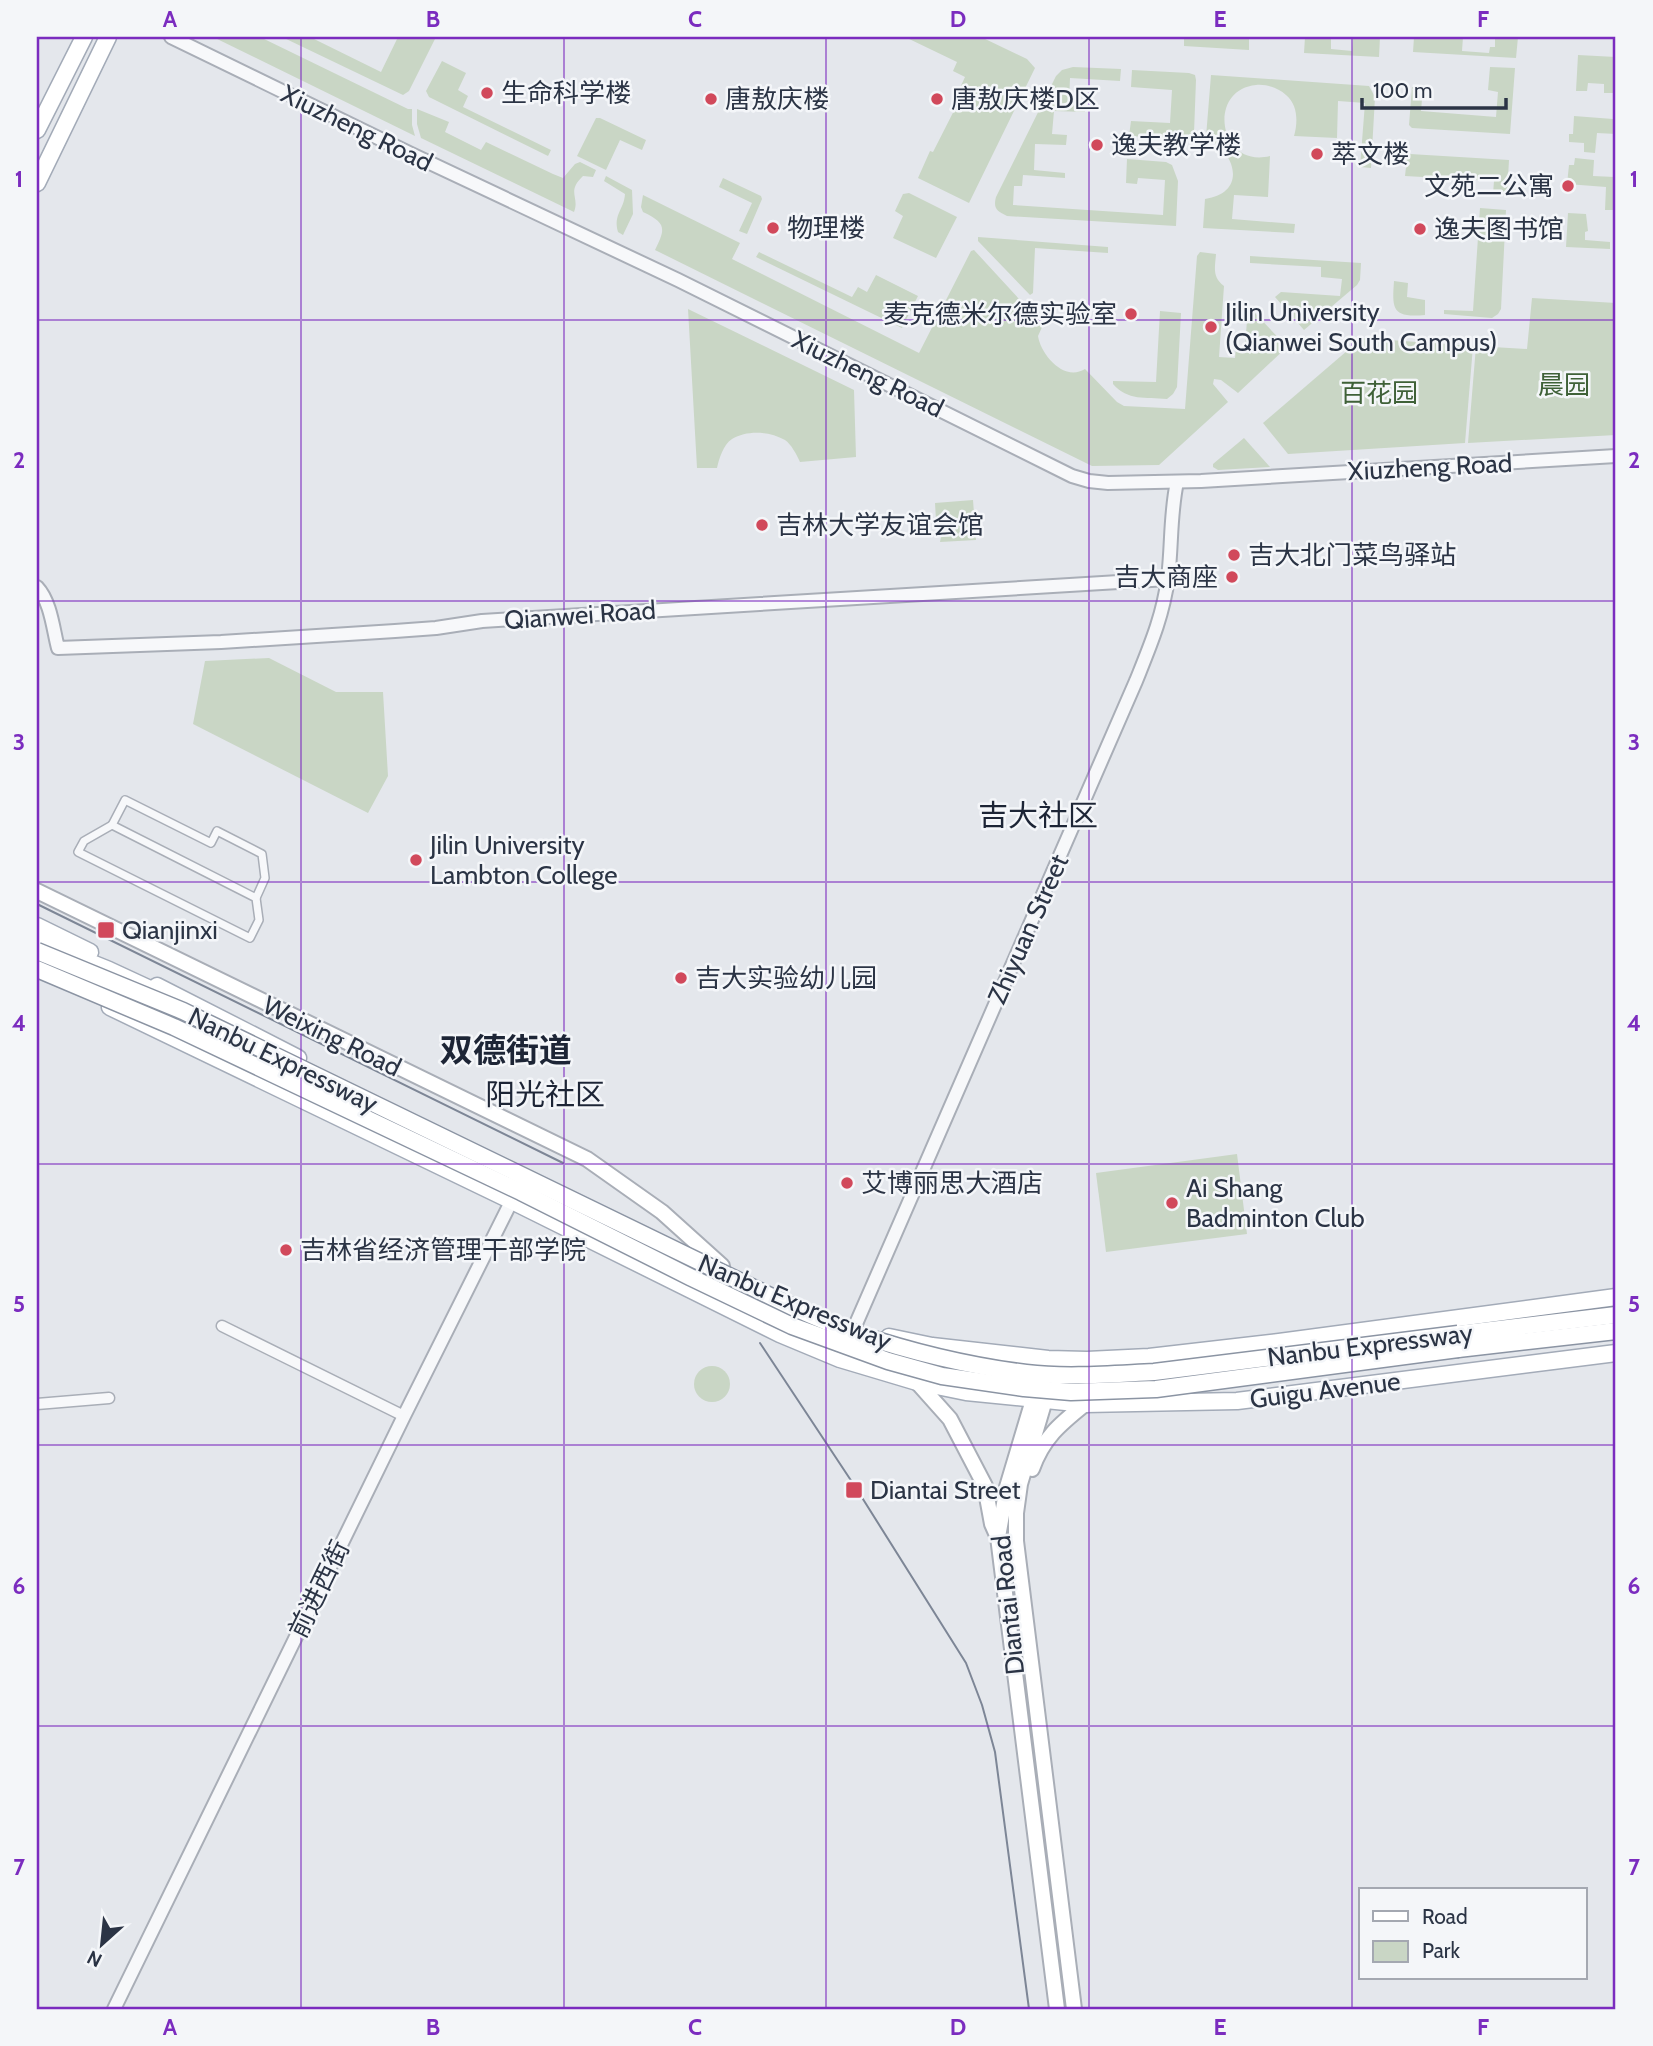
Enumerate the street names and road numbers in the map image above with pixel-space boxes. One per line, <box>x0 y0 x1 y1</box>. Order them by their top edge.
street label: Xiuzheng Road <box>276 78 438 178</box>
street label: Xiuzheng Road <box>787 324 949 424</box>
street label: Xiuzheng Road <box>1347 447 1513 487</box>
street label: Qianwei Road <box>503 594 657 636</box>
street label: Zhiyuan Street <box>981 849 1075 1009</box>
street label: Weixing Road <box>258 989 406 1083</box>
street label: Nanbu Expressway <box>183 1000 383 1120</box>
street label: Nanbu Expressway <box>694 1247 896 1357</box>
street label: Nanbu Expressway <box>1265 1317 1475 1373</box>
street label: Guigu Avenue <box>1248 1365 1402 1415</box>
street label: Diantai Road <box>985 1534 1031 1676</box>
street label: 前进西街 <box>282 1535 356 1643</box>

